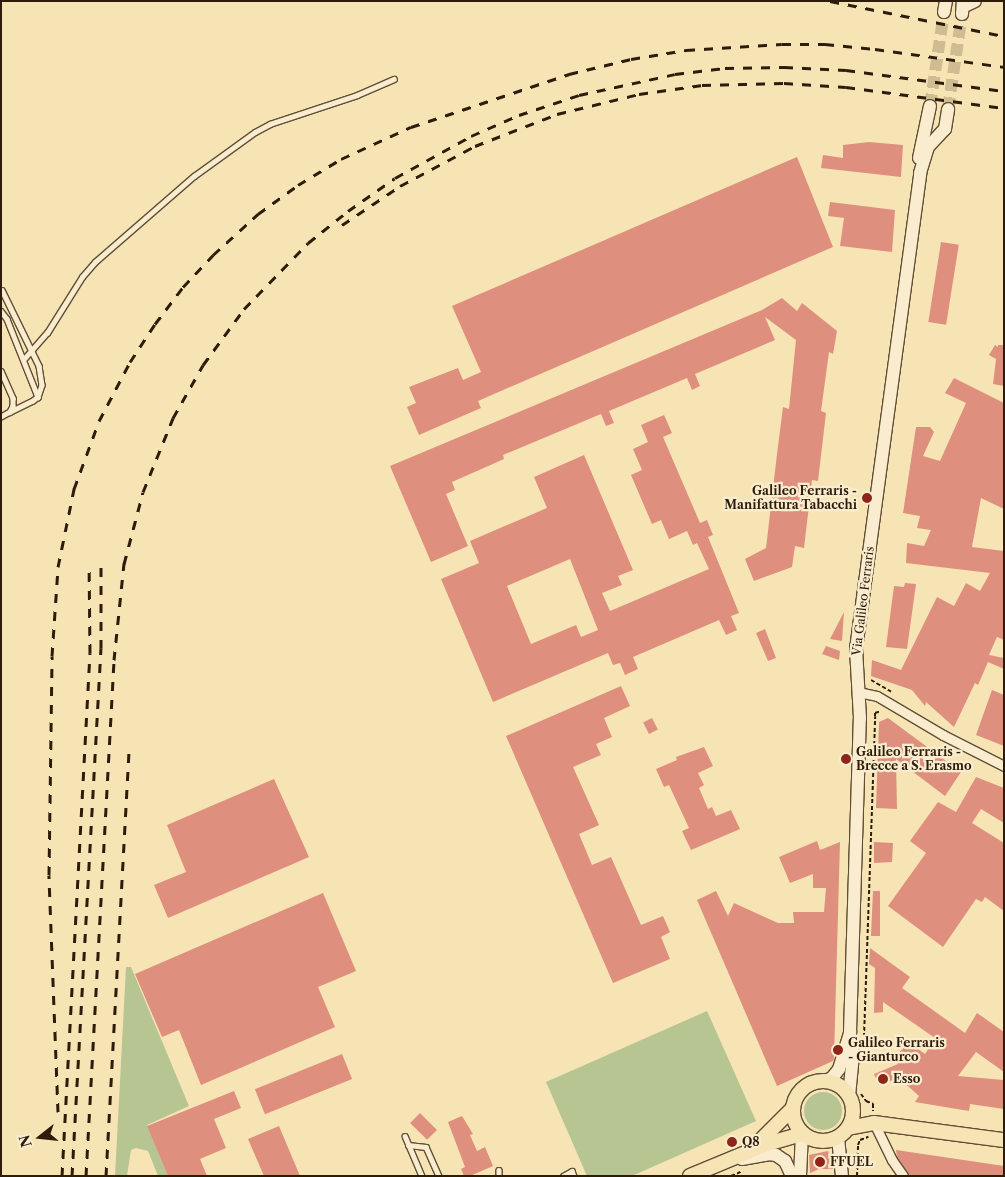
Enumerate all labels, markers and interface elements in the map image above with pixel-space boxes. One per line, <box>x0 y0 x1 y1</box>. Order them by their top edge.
place label: Galileo Ferraris - Manifattura Tabacchi <box>724 484 857 512</box>
marker: Galileo Ferraris - Manifattura Tabacchi <box>861 492 873 504</box>
street label: Via Galileo Ferraris <box>849 545 877 657</box>
place label: Galileo Ferraris - Brecce a S. Erasmo <box>856 745 972 773</box>
marker: Galileo Ferraris - Brecce a S. Erasmo <box>840 753 852 765</box>
place label: Galileo Ferraris - Gianturco <box>848 1036 945 1064</box>
marker: Galileo Ferraris - Gianturco <box>832 1044 844 1056</box>
place label: Esso <box>893 1072 920 1086</box>
marker: Esso <box>877 1073 889 1085</box>
north arrow <box>15 1112 65 1162</box>
text: N <box>15 1133 36 1149</box>
place label: Q8 <box>742 1135 760 1149</box>
marker: Q8 <box>726 1136 738 1148</box>
place label: FFUEL <box>830 1155 873 1169</box>
marker: FFUEL <box>814 1156 826 1168</box>

